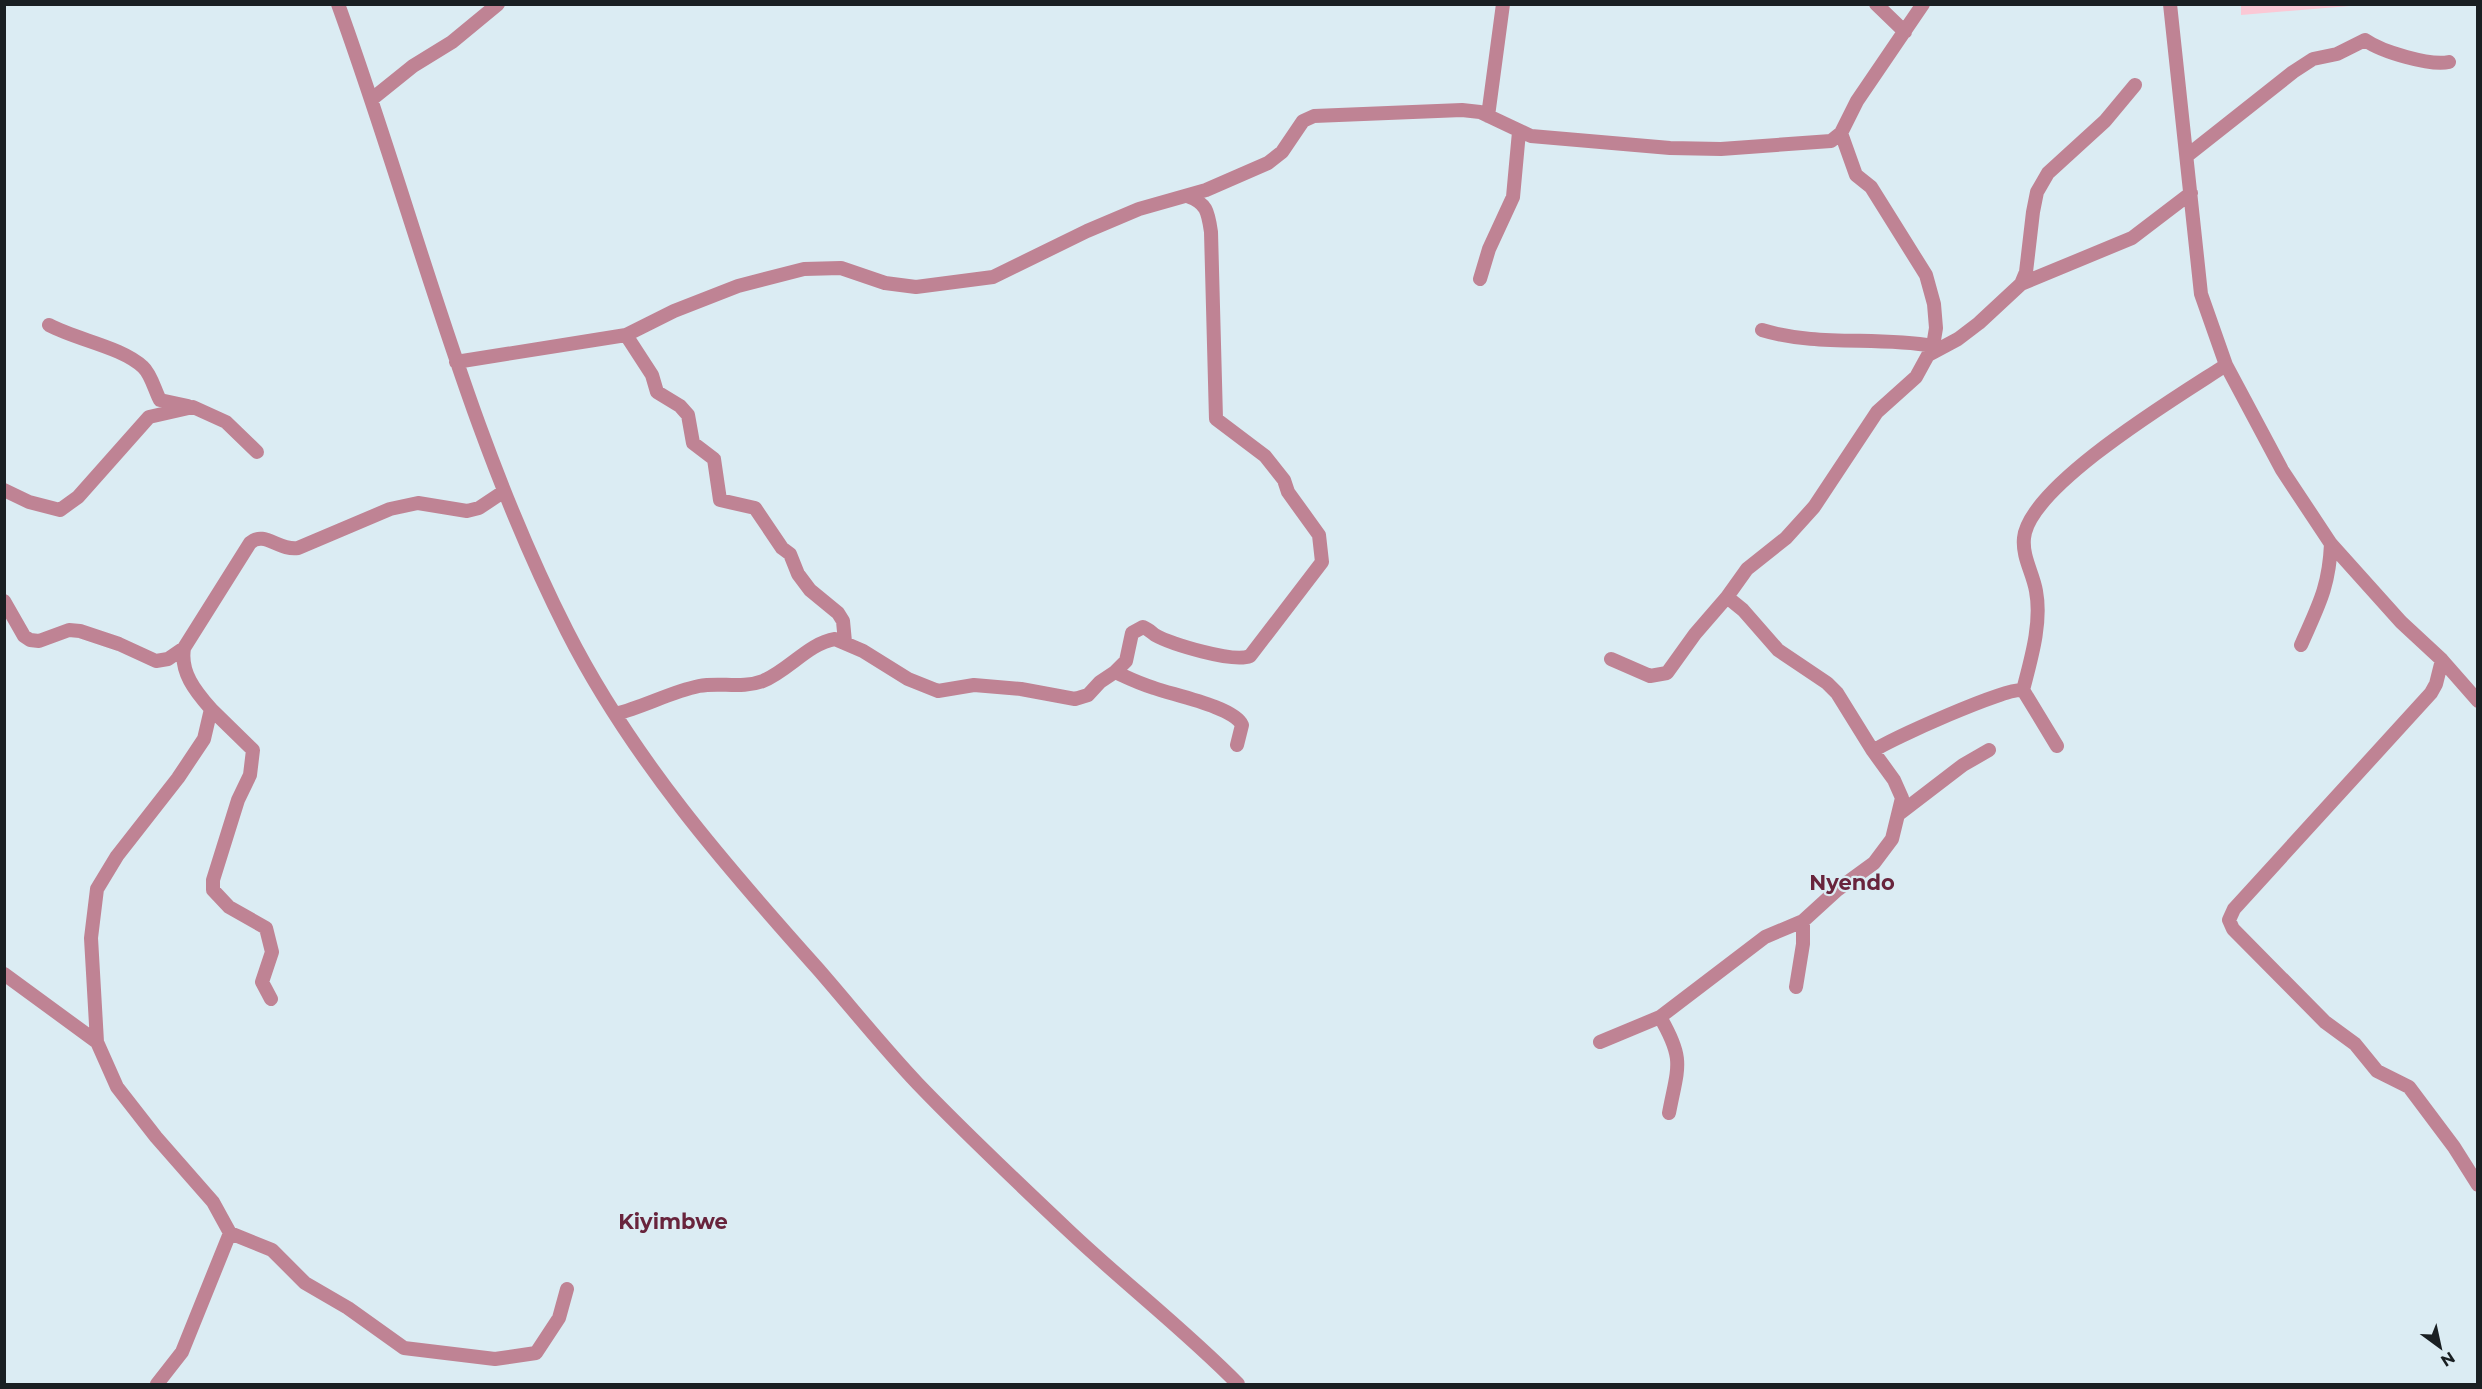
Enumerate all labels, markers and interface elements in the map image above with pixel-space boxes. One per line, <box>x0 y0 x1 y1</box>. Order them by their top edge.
district label: Nyendo <box>1809 870 1895 895</box>
district label: Kiyimbwe <box>618 1209 728 1234</box>
north arrow <box>2410 1317 2470 1377</box>
text: N <box>2437 1348 2458 1371</box>

